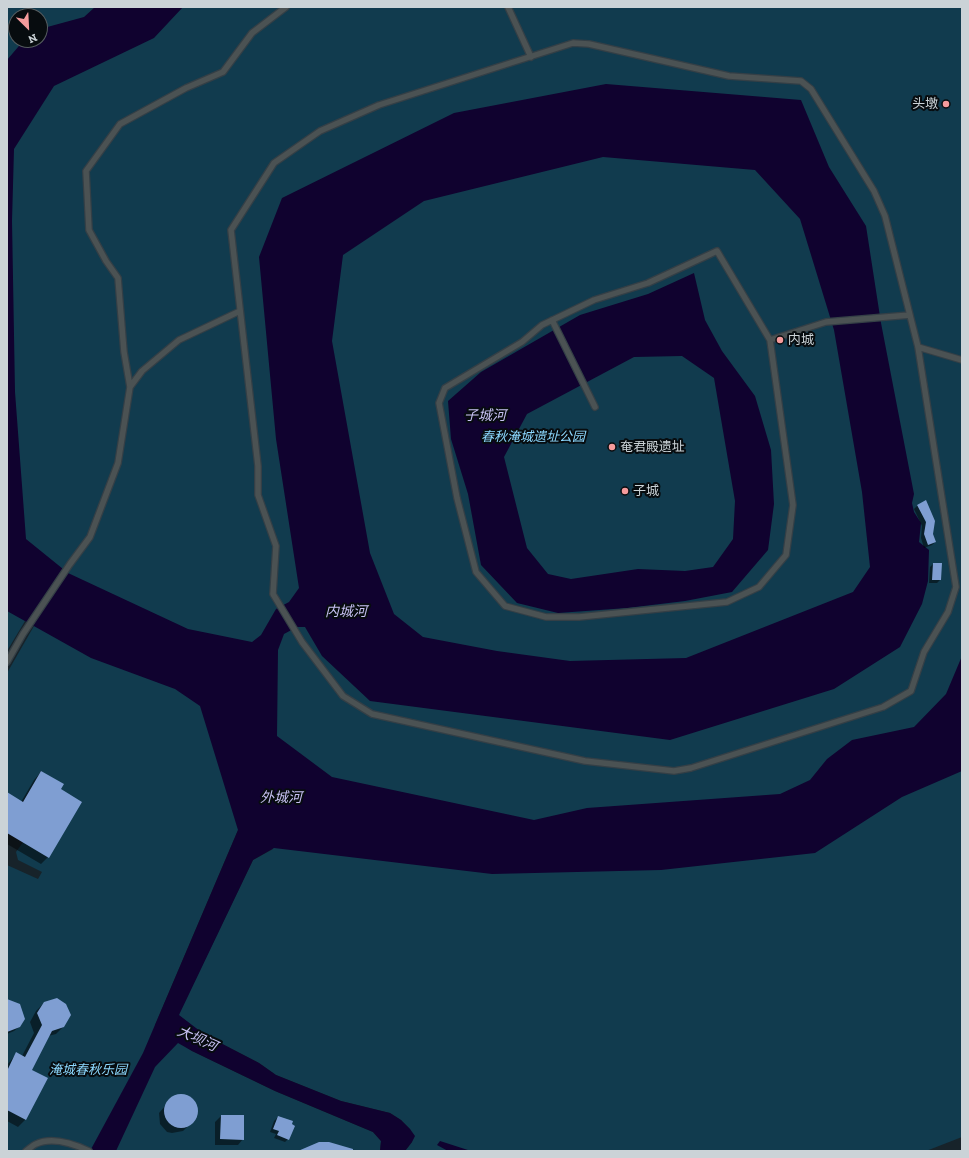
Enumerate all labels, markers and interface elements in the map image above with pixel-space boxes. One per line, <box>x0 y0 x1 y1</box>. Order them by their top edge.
north arrow <box>8 8 48 48</box>
text: N <box>26 31 39 46</box>
place label: 头墩 <box>912 96 938 112</box>
marker: 头墩 <box>941 99 951 109</box>
place label: 内城 <box>788 332 814 348</box>
marker: 内城 <box>775 335 785 345</box>
water label: 子城河 <box>464 408 506 424</box>
park label: 春秋淹城遗址公园 <box>481 429 585 445</box>
place label: 奄君殿遗址 <box>620 439 685 455</box>
marker: 奄君殿遗址 <box>607 442 617 452</box>
place label: 子城 <box>633 483 659 499</box>
marker: 子城 <box>620 486 630 496</box>
water label: 内城河 <box>325 604 367 620</box>
water label: 外城河 <box>260 790 302 806</box>
water label: 大坝河 <box>174 1023 220 1055</box>
park label: 淹城春秋乐园 <box>49 1062 127 1078</box>

